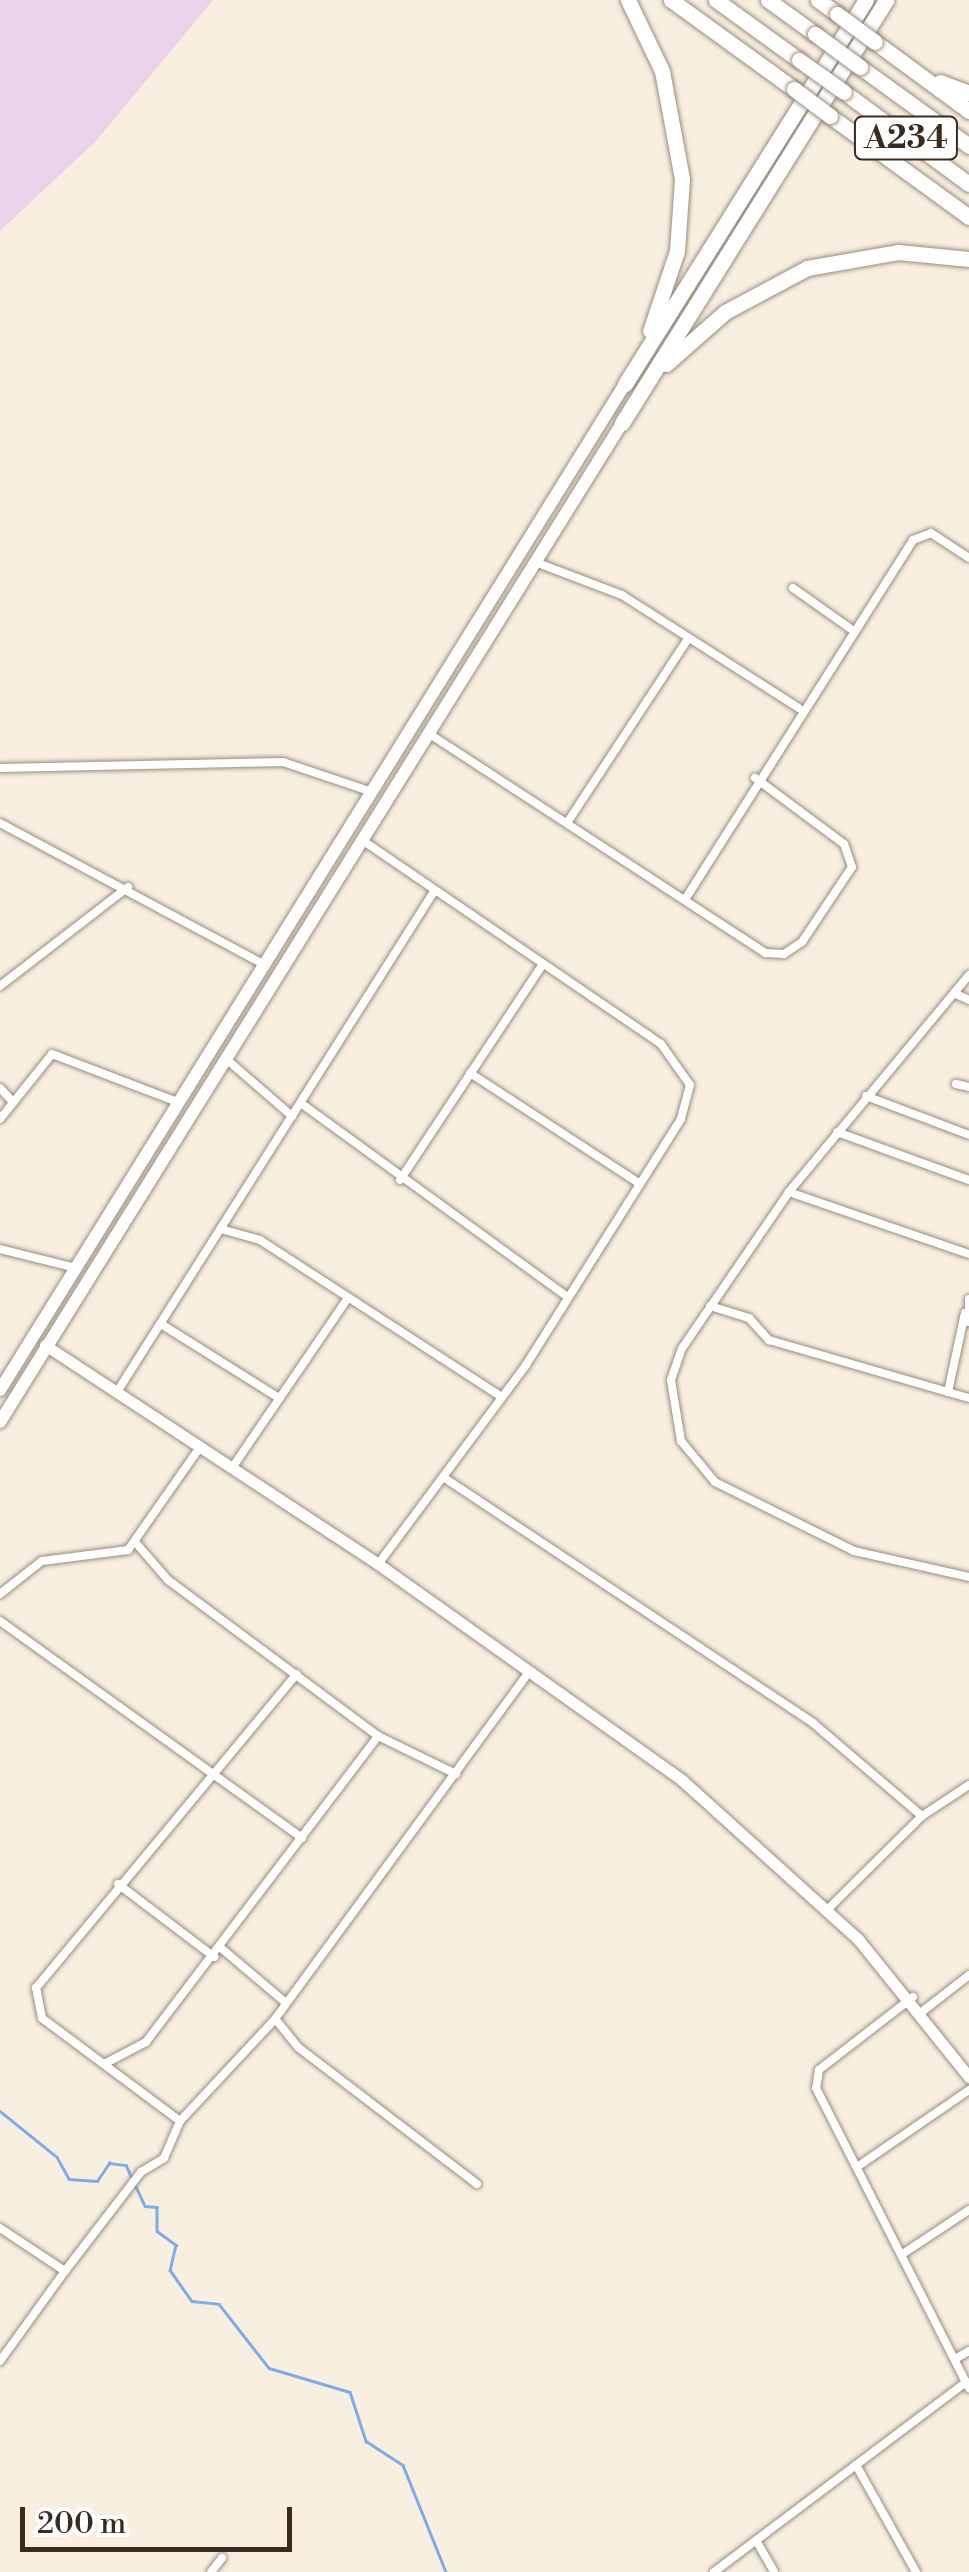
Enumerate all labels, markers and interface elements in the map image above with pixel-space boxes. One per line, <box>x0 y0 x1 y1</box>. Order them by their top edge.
road number: A234 <box>854 111 958 165</box>
scale bar <box>25 2487 298 2549</box>
text: 200 m <box>37 2505 126 2543</box>

